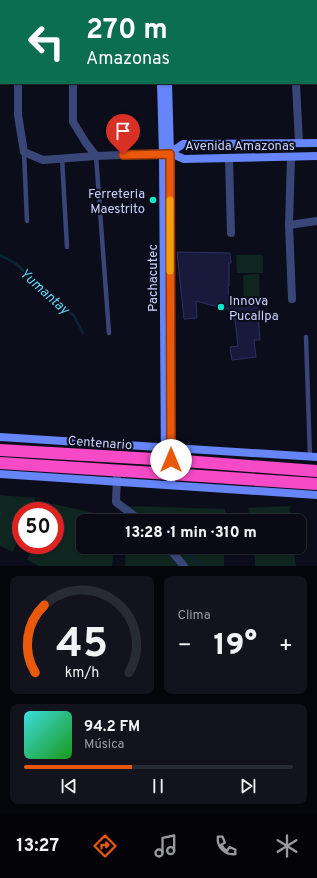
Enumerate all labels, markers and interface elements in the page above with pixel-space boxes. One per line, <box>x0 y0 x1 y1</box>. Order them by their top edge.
text: 270 m <box>86 13 168 49</box>
icon: left <box>20 16 72 68</box>
text: Amazonas <box>86 48 170 71</box>
pin <box>106 114 140 155</box>
icon: arrive <box>112 120 134 142</box>
street label: Avenida Amazonas <box>185 139 295 155</box>
place label: Ferreteria Maestrito <box>88 187 145 218</box>
marker: Ferreteria Maestrito <box>148 195 158 205</box>
street label: Pachacutec <box>146 244 162 312</box>
water label: Yumantay <box>16 265 73 319</box>
place label: Innova Pucallpa <box>229 294 279 325</box>
marker: Innova Pucallpa <box>216 302 226 312</box>
street label: Centenario <box>67 434 133 454</box>
position arrow <box>150 439 192 481</box>
speed limit sign: 50 <box>12 502 64 554</box>
text: 13:28 · 1 min · 310 m <box>125 524 257 543</box>
text: Clima <box>178 608 211 624</box>
text: 45 <box>56 619 108 672</box>
text: 19° <box>214 628 257 665</box>
text: − <box>178 633 192 660</box>
text: + <box>279 633 293 660</box>
text: km/h <box>64 664 99 682</box>
text: 94.2 FM <box>84 718 140 737</box>
text: Música <box>84 737 124 753</box>
icon: previous <box>58 775 80 797</box>
icon: pause <box>147 775 169 797</box>
icon: next <box>237 775 259 797</box>
icon: directions <box>91 832 119 860</box>
icon: music <box>152 832 180 860</box>
icon: phone <box>212 832 240 860</box>
icon: climate <box>273 832 301 860</box>
text: 13:27 <box>16 835 59 858</box>

